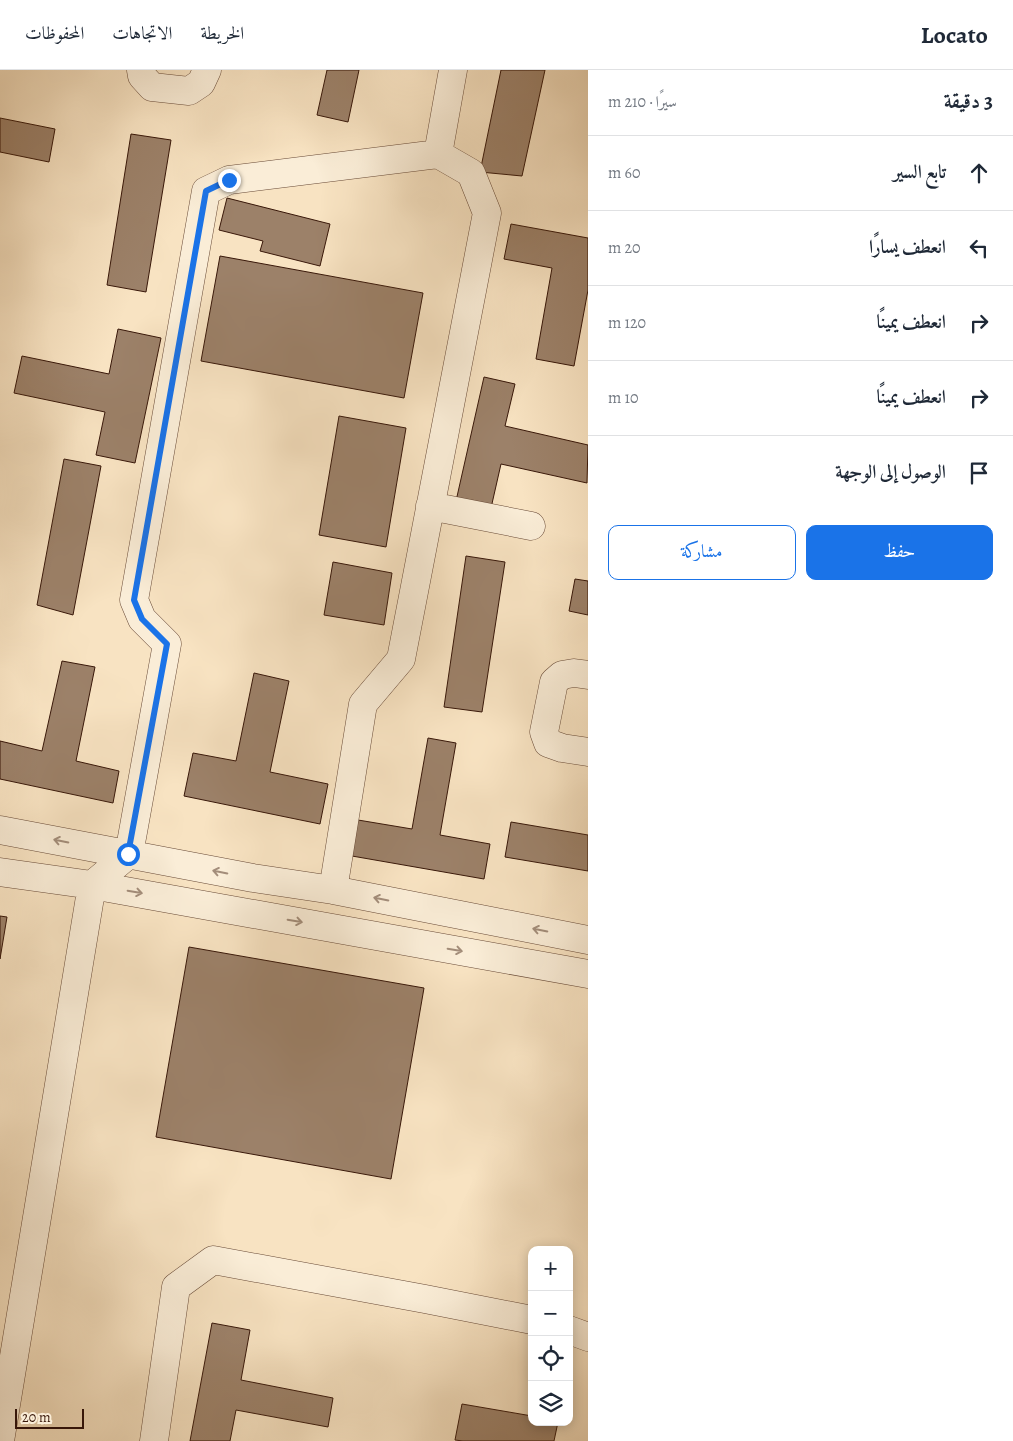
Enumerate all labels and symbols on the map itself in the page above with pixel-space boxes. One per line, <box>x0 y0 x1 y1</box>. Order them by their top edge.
route end <box>218 169 241 192</box>
one-way arrow <box>53 836 69 846</box>
route start <box>117 843 140 866</box>
one-way arrow <box>213 867 229 876</box>
one-way arrow <box>126 888 142 898</box>
one-way arrow <box>373 894 389 904</box>
one-way arrow <box>286 917 302 927</box>
one-way arrow <box>533 925 549 935</box>
one-way arrow <box>446 945 462 955</box>
scale bar <box>15 1406 84 1429</box>

